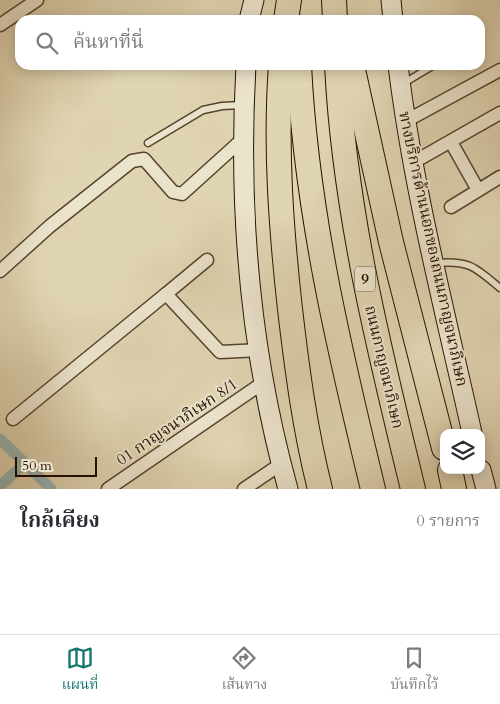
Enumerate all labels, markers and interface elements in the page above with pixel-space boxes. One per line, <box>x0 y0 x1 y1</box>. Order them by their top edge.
search box <box>15 15 485 70</box>
icon: search <box>33 29 61 57</box>
text: ค้นหาที่นี่ <box>73 29 144 55</box>
street label: ทางบริการด้านนอกของถนนกาญจนาภิเษก <box>393 110 473 388</box>
road number: 9 <box>355 266 375 292</box>
street label: ถนนกาญจนาภิเษก <box>359 303 409 431</box>
street label: 01 กาญจนาภิเษก 8/1 <box>112 373 242 471</box>
map controls <box>440 429 485 474</box>
button: layers <box>440 429 485 474</box>
scale bar <box>15 454 98 477</box>
text: 50 m <box>22 456 52 475</box>
text: ใกล้เคียง <box>20 506 100 535</box>
text: 0 รายการ <box>417 510 480 532</box>
tab: แผนที่ <box>62 644 98 696</box>
tab: เส้นทาง <box>222 644 267 696</box>
tab: บันทึกไว้ <box>391 644 438 696</box>

